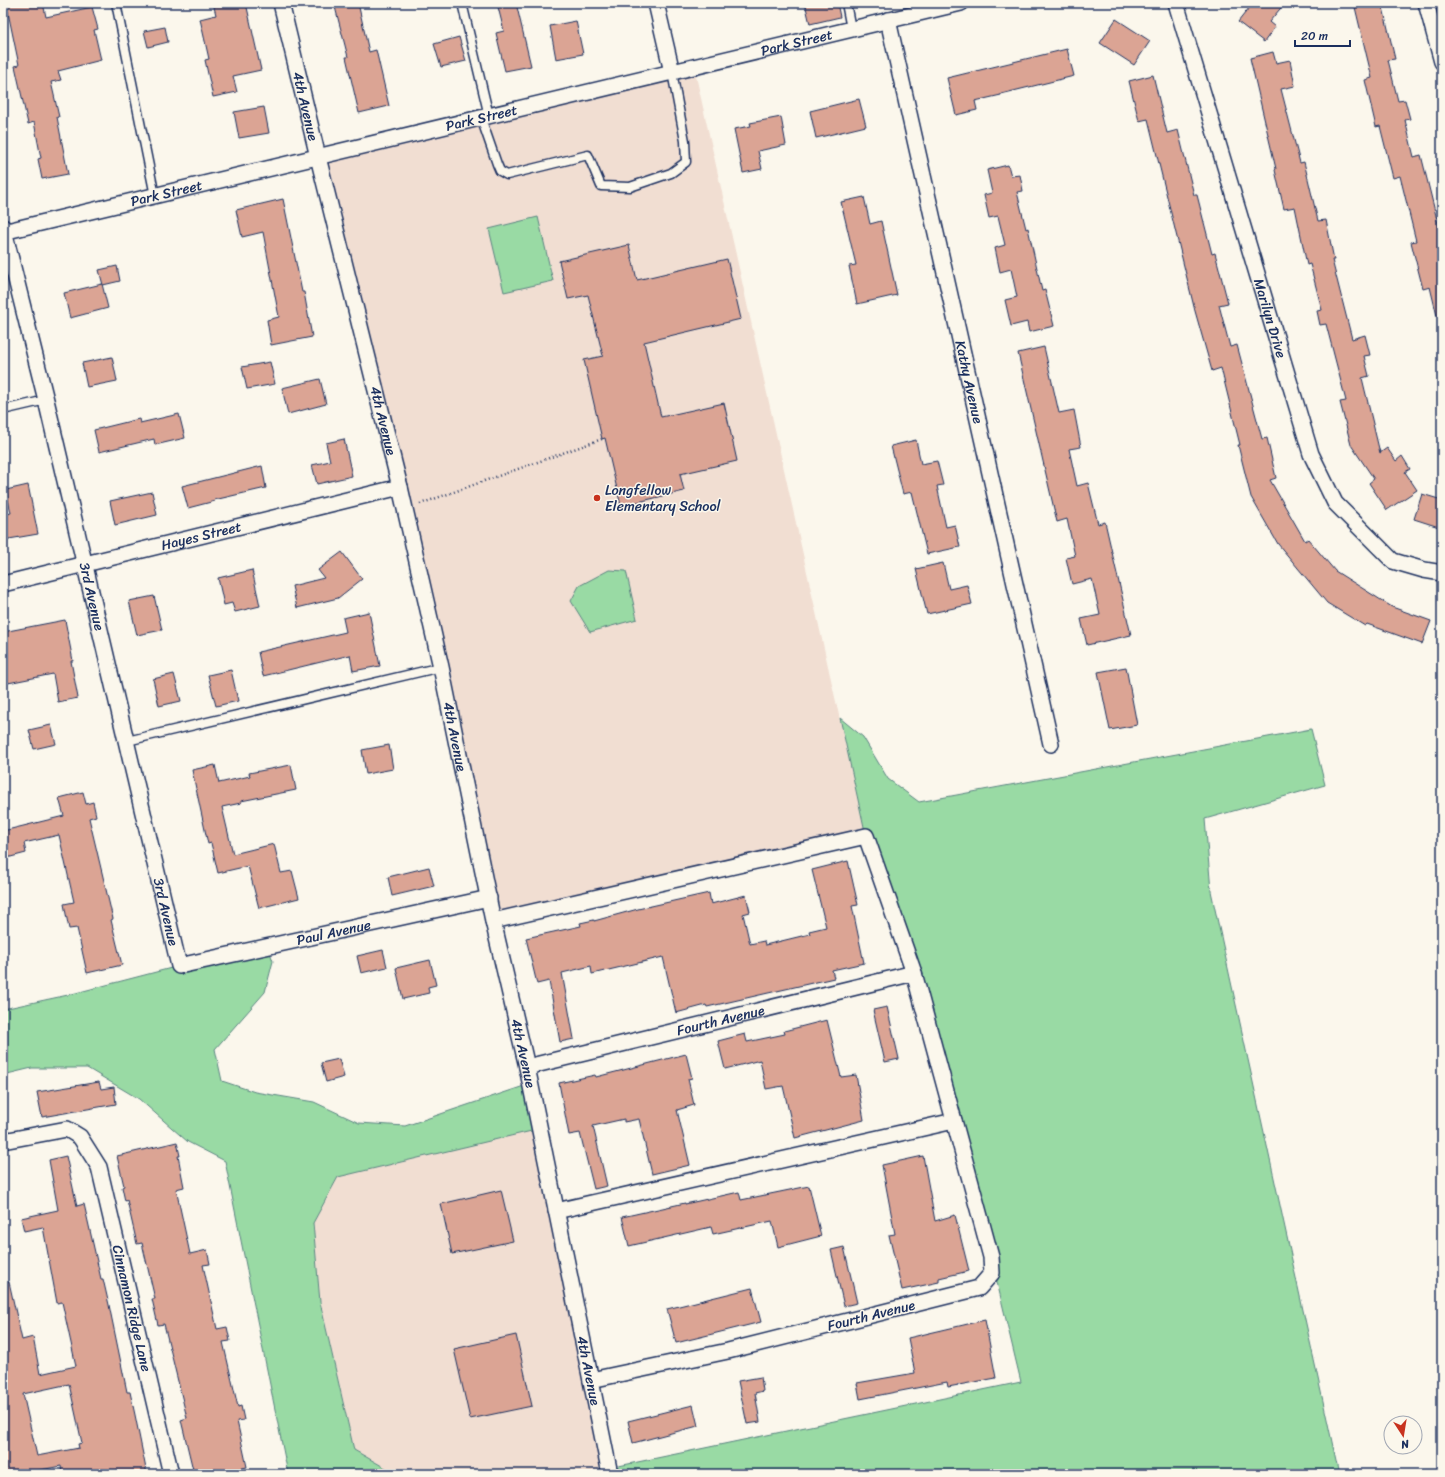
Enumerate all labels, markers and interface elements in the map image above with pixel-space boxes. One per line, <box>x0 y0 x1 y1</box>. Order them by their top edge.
street label: Park Street <box>758 22 835 63</box>
scale bar <box>1295 22 1350 48</box>
text: 20 m <box>1301 25 1328 47</box>
street label: 4th Avenue <box>285 69 326 144</box>
street label: Park Street <box>443 97 520 139</box>
street label: Park Street <box>128 173 205 214</box>
street label: Marilyn Drive <box>1246 275 1294 361</box>
street label: Kathy Avenue <box>948 338 991 426</box>
street label: 4th Avenue <box>362 383 404 458</box>
place label: Longfellow Elementary School <box>605 478 722 519</box>
marker: Longfellow Elementary School <box>592 493 602 503</box>
street label: Hayes Street <box>159 514 244 558</box>
street label: 3rd Avenue <box>72 560 112 633</box>
street label: 4th Avenue <box>435 700 474 774</box>
street label: 3rd Avenue <box>146 875 186 949</box>
street label: Paul Avenue <box>294 912 373 953</box>
street label: Fourth Avenue <box>674 998 767 1043</box>
street label: 4th Avenue <box>503 1016 543 1091</box>
street label: Cinnamon Ridge Lane <box>105 1242 159 1374</box>
street label: Fourth Avenue <box>825 1292 918 1338</box>
street label: 4th Avenue <box>569 1334 608 1408</box>
north arrow <box>1383 1415 1423 1455</box>
text: N <box>1399 1434 1412 1454</box>

